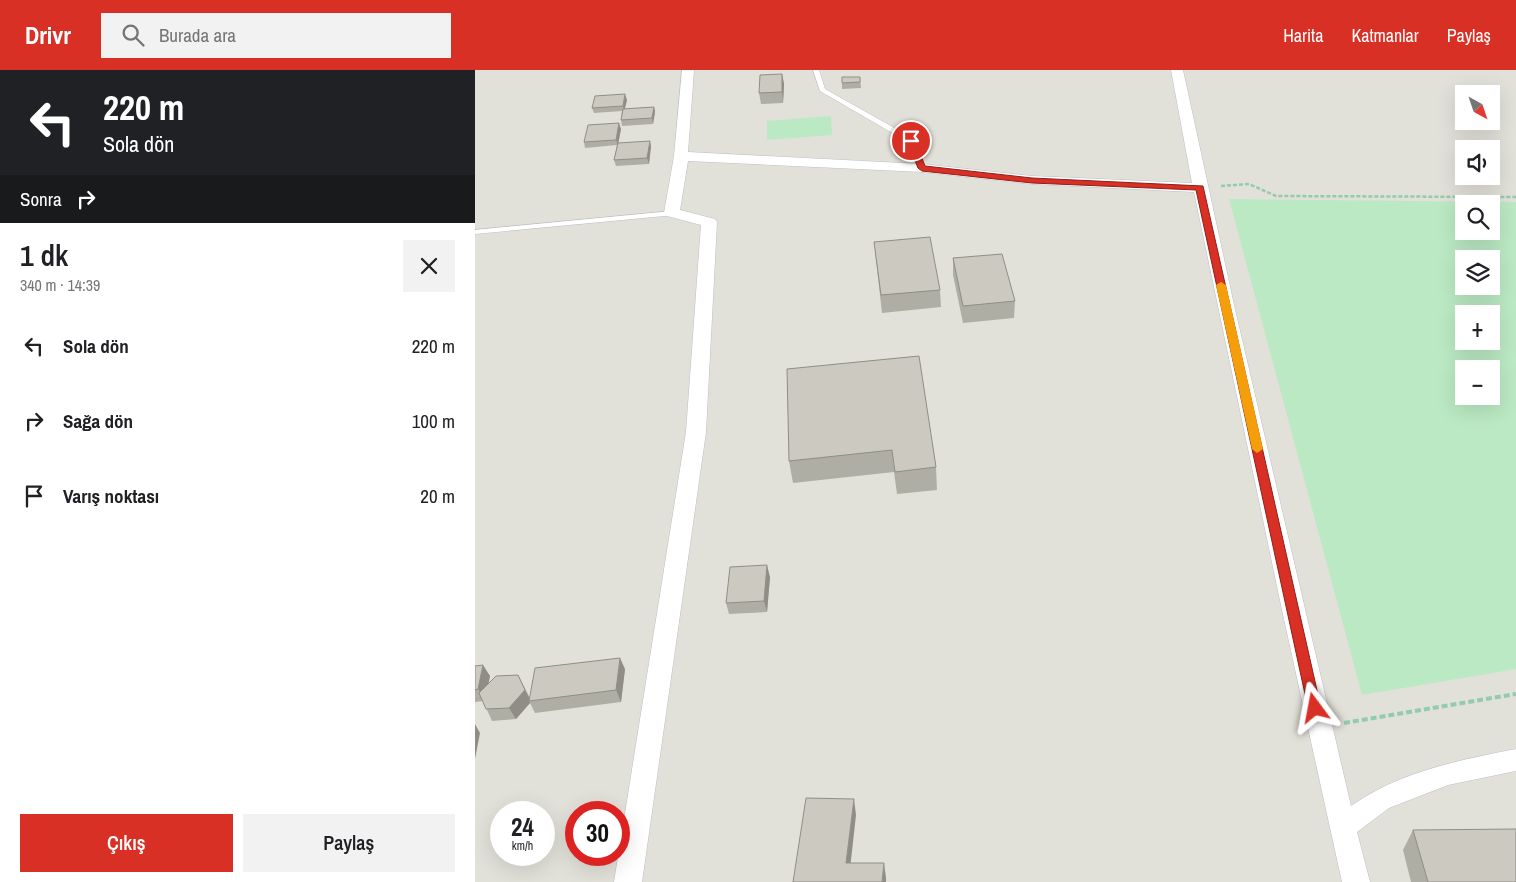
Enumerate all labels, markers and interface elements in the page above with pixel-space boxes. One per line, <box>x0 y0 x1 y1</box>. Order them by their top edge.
search box <box>101 13 451 58</box>
text: Drivr <box>25 19 71 51</box>
icon: search <box>119 21 147 49</box>
text: Burada ara <box>159 22 236 48</box>
text: Harita <box>1283 23 1323 48</box>
text: Katmanlar <box>1351 23 1419 48</box>
text: Paylaş <box>1447 23 1491 48</box>
text: 220 m <box>103 84 184 131</box>
north arrow <box>1455 85 1500 130</box>
map controls <box>1455 85 1500 405</box>
icon: left <box>20 90 85 155</box>
pin <box>890 120 932 162</box>
icon: arrive <box>897 127 925 155</box>
text: Sola dön <box>103 129 174 159</box>
button: sound <box>1455 140 1500 185</box>
icon: right <box>72 185 100 213</box>
text: Sonra <box>20 186 62 212</box>
button: search <box>1455 195 1500 240</box>
text: 1 dk <box>20 235 68 275</box>
button: close <box>403 240 455 292</box>
button: layers <box>1455 250 1500 295</box>
text: 340 m · 14:39 <box>20 274 100 296</box>
button: + <box>1455 305 1500 350</box>
icon: left <box>20 332 48 360</box>
text: Sola dön <box>63 333 129 359</box>
text: 220 m <box>412 333 455 359</box>
button: − <box>1455 360 1500 405</box>
icon: right <box>20 407 48 435</box>
text: Sağa dön <box>63 408 133 434</box>
text: 100 m <box>412 408 455 434</box>
icon: arrive <box>20 482 48 510</box>
text: Varış noktası <box>63 483 159 509</box>
text: 20 m <box>420 483 455 509</box>
position arrow <box>1288 681 1340 733</box>
speed limit sign: 30 <box>565 801 630 866</box>
text: 24 <box>511 810 534 844</box>
button: Çıkış <box>20 814 233 872</box>
button: Paylaş <box>243 814 455 872</box>
text: km/h <box>512 838 533 854</box>

